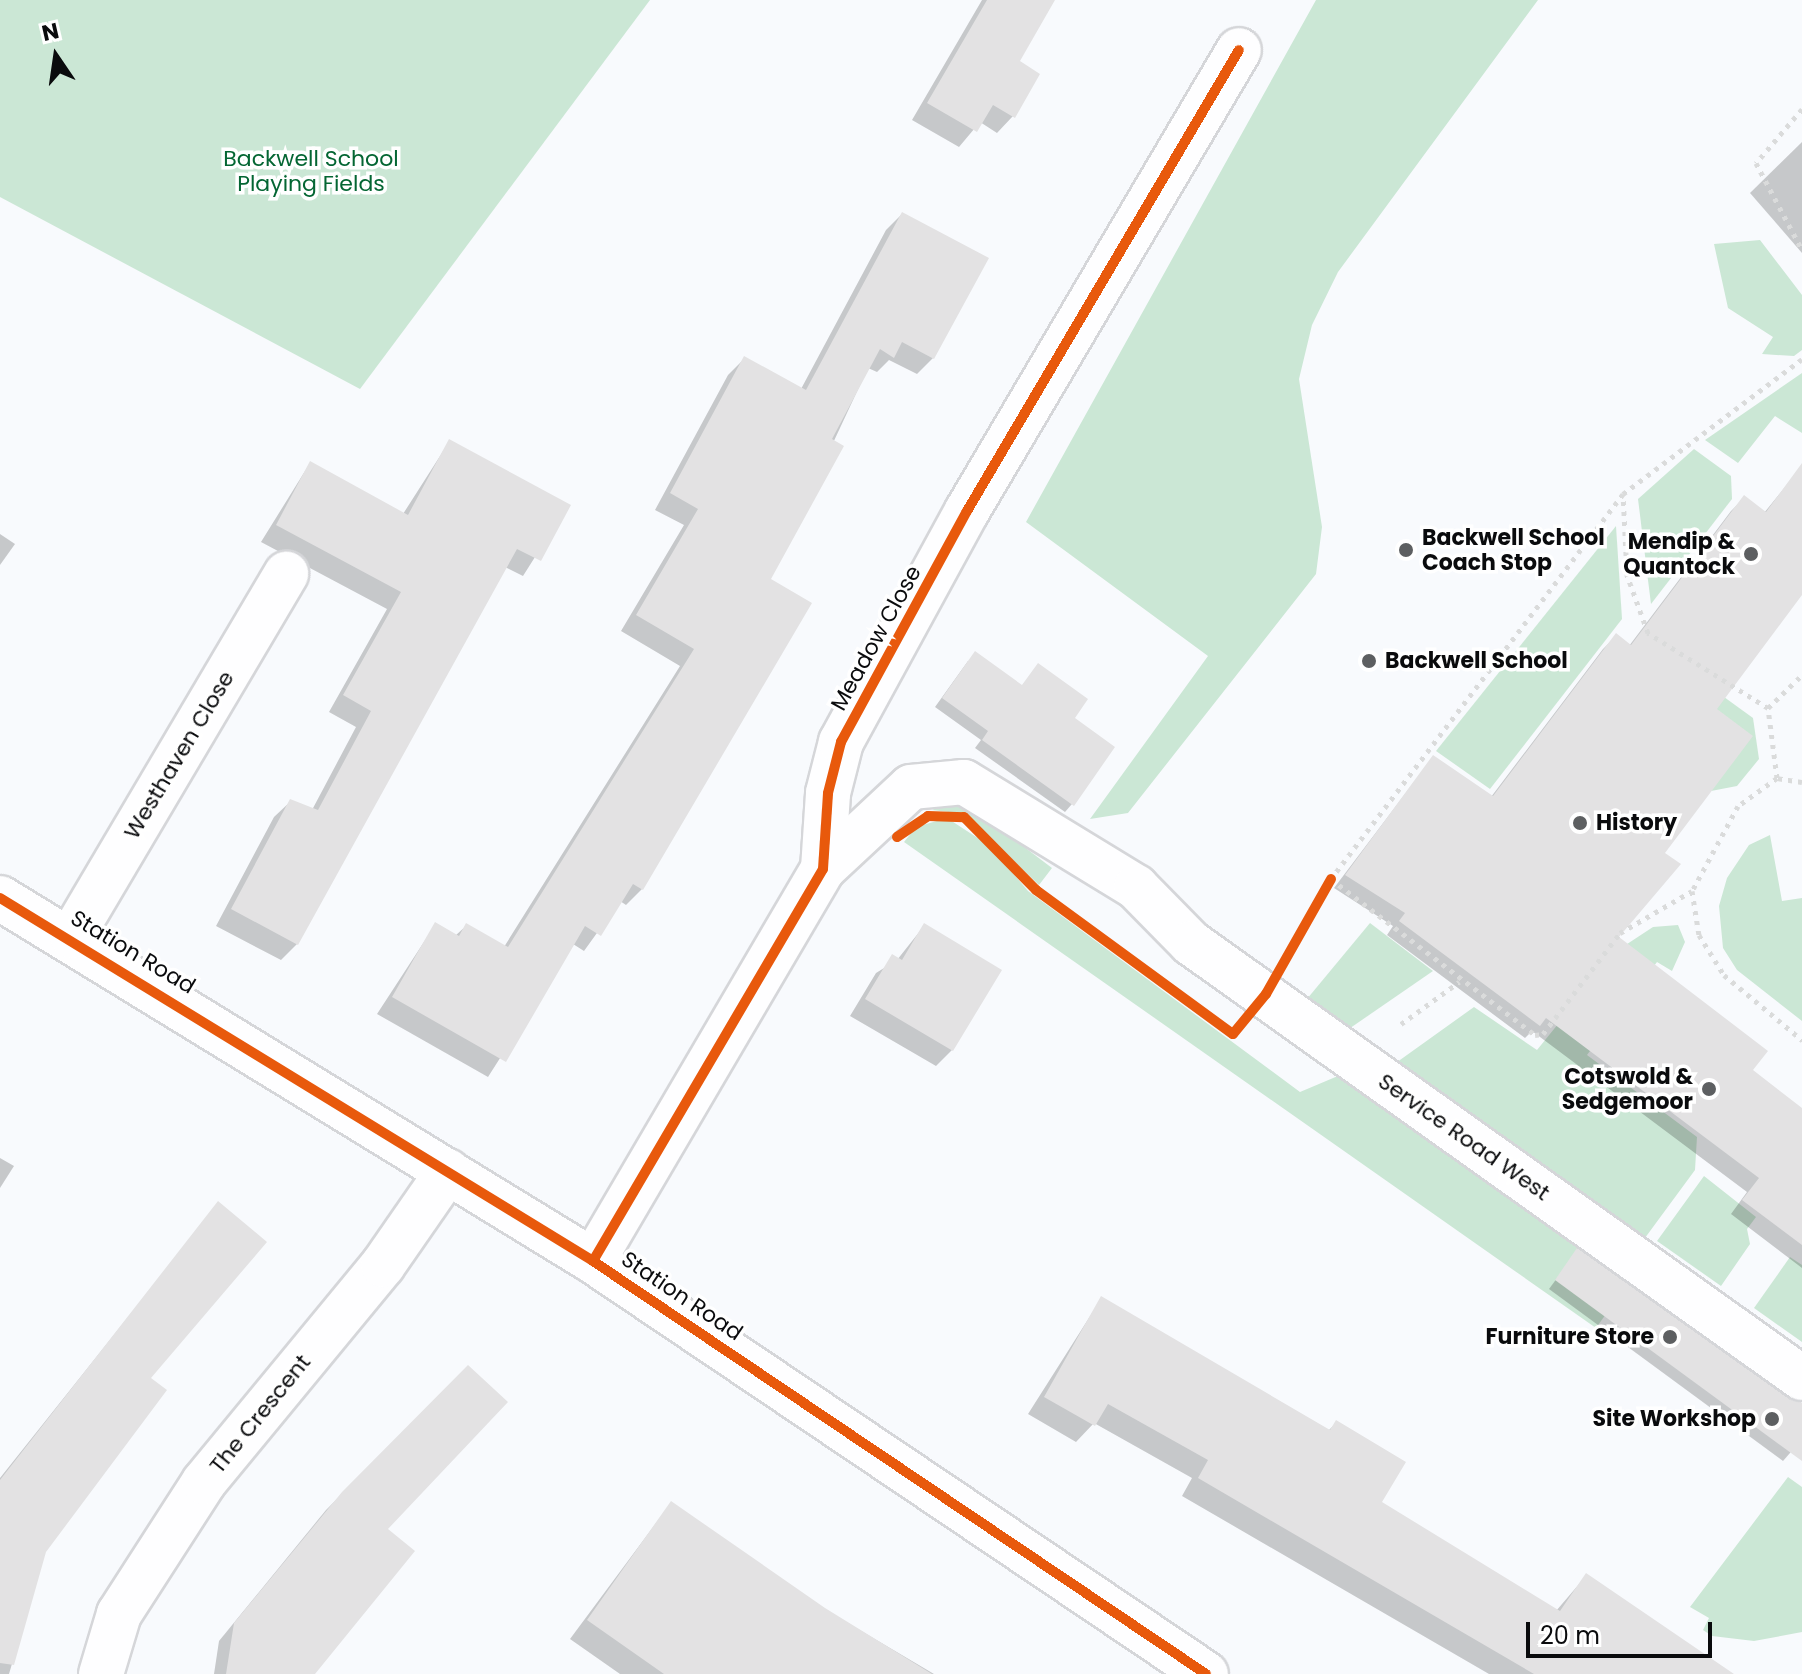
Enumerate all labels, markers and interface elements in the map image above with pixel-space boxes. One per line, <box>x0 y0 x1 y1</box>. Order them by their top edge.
text: N <box>39 15 62 49</box>
north arrow <box>16 16 96 96</box>
park label: Backwell School Playing Fields <box>223 145 399 196</box>
place label: Backwell School Coach Stop <box>1422 524 1605 576</box>
place label: Mendip & Quantock <box>1623 528 1735 580</box>
marker: Backwell School Coach Stop <box>1397 541 1415 559</box>
marker: Mendip & Quantock <box>1742 545 1760 563</box>
street label: Meadow Close <box>825 561 927 715</box>
place label: Backwell School <box>1385 648 1568 674</box>
marker: Backwell School <box>1360 652 1378 670</box>
street label: Westhaven Close <box>118 666 240 844</box>
place label: History <box>1596 810 1677 836</box>
marker: History <box>1571 814 1589 832</box>
street label: Station Road <box>66 905 200 999</box>
place label: Cotswold & Sedgemoor <box>1562 1063 1693 1114</box>
street label: Service Road West <box>1373 1068 1555 1206</box>
marker: Cotswold & Sedgemoor <box>1700 1080 1718 1098</box>
street label: Station Road <box>616 1246 748 1346</box>
place label: Furniture Store <box>1486 1324 1654 1350</box>
marker: Furniture Store <box>1661 1328 1679 1346</box>
street label: The Crescent <box>204 1349 316 1479</box>
place label: Site Workshop <box>1593 1406 1756 1432</box>
marker: Site Workshop <box>1763 1410 1781 1428</box>
scale bar <box>1530 1606 1716 1656</box>
text: 20 m <box>1540 1619 1600 1652</box>

